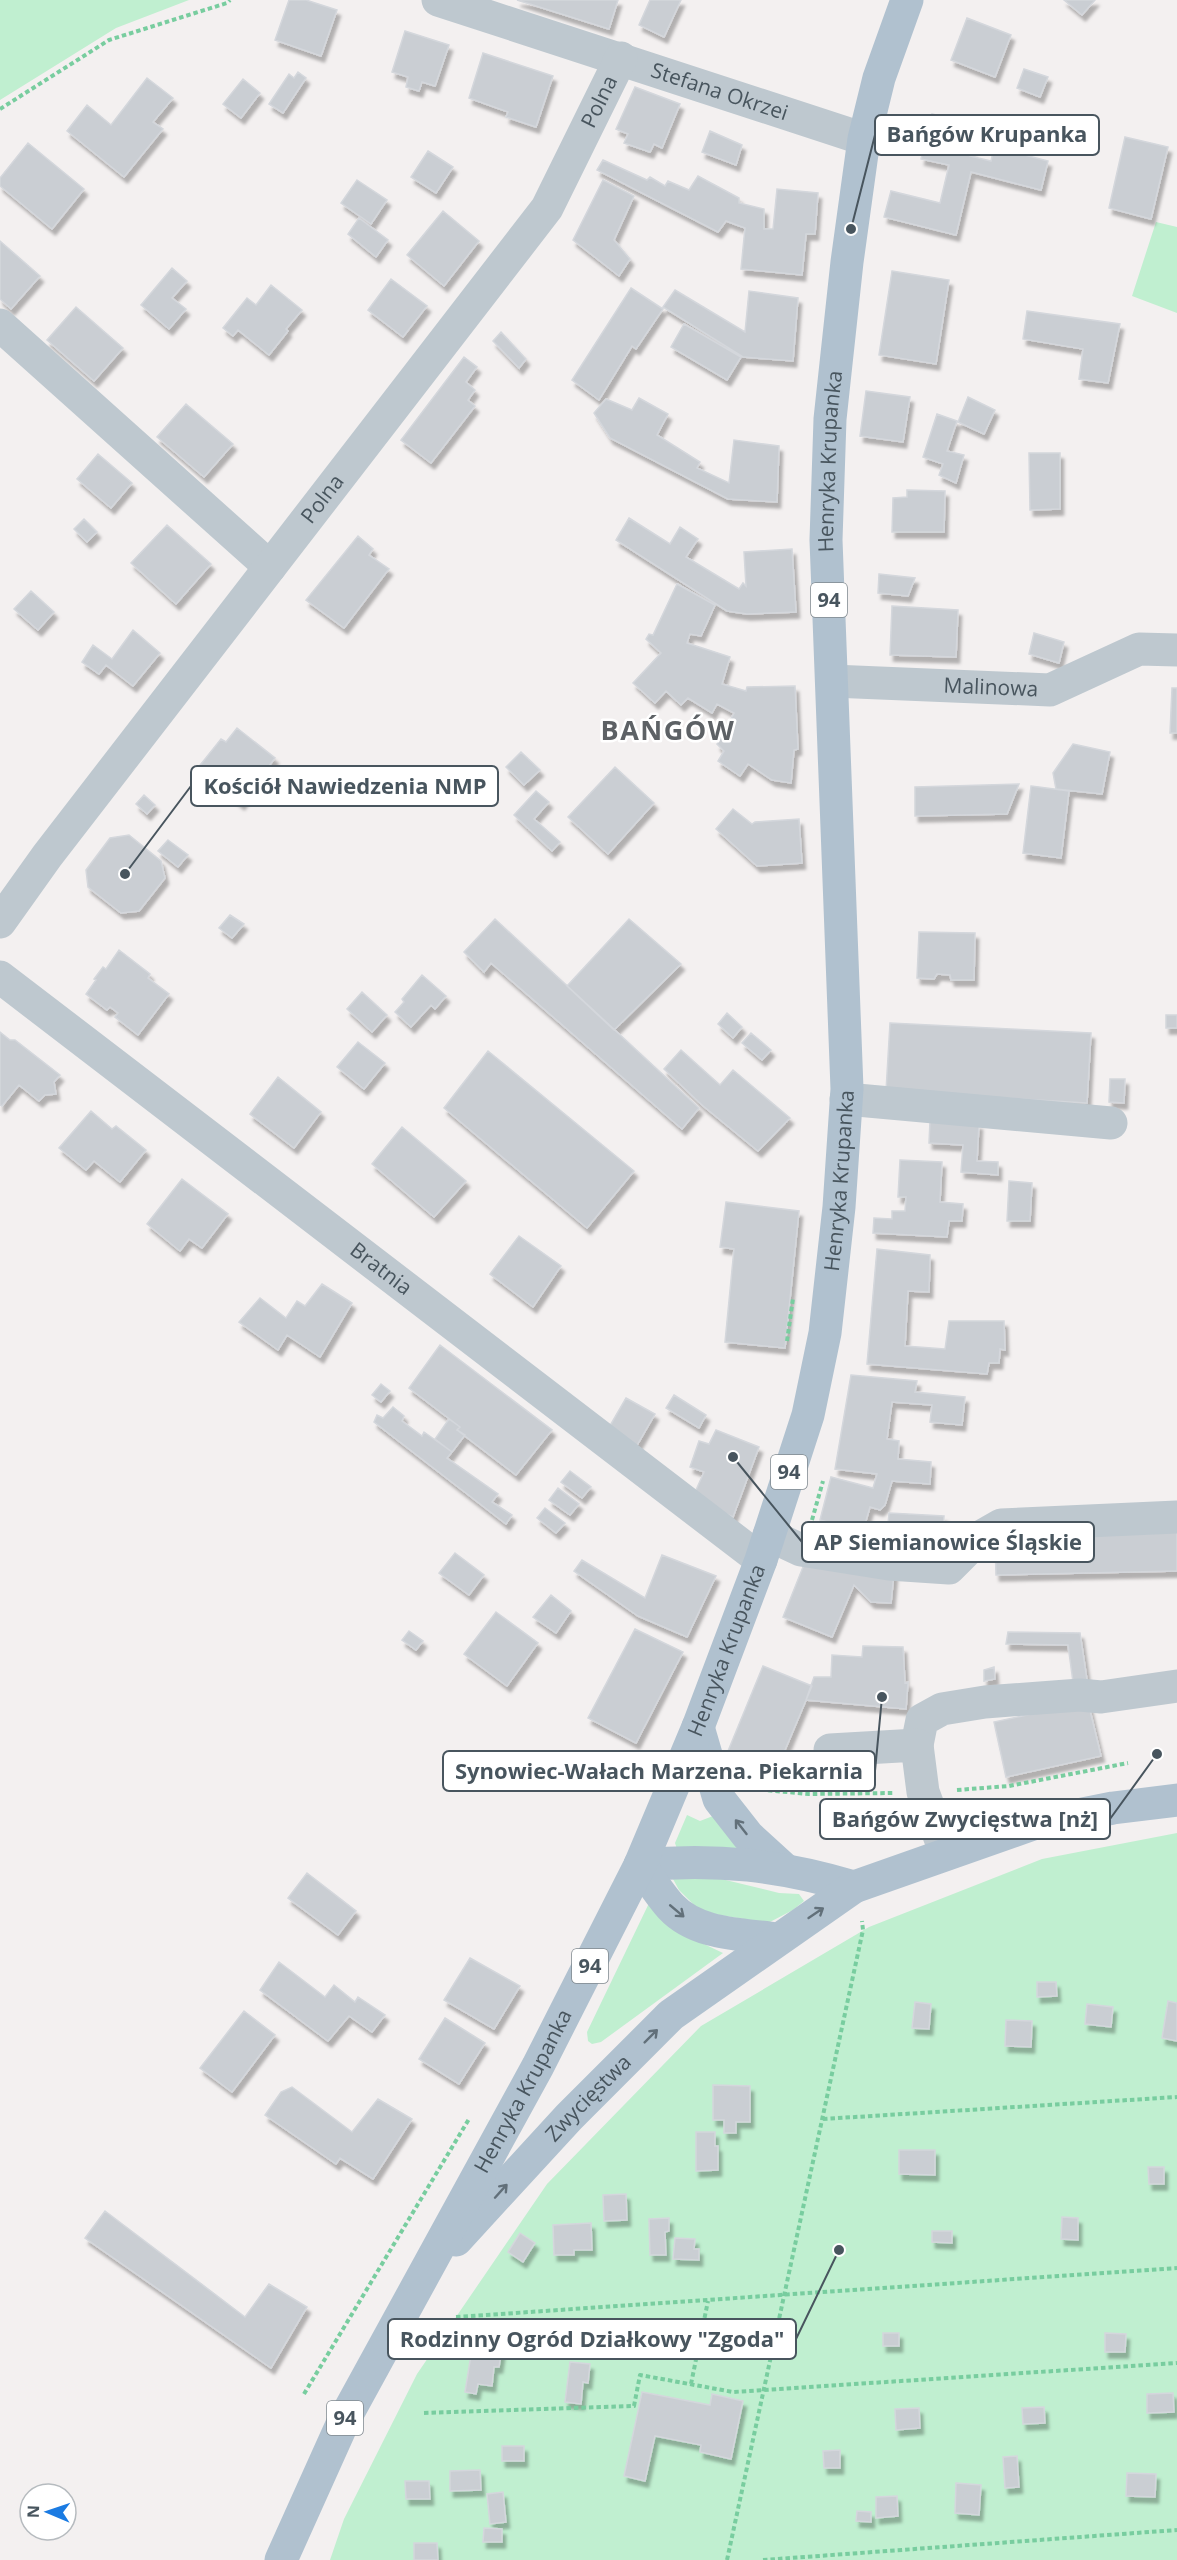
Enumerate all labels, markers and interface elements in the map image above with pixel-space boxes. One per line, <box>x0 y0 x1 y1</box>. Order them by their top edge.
street label: Stefana Okrzei <box>648 55 792 126</box>
street label: Polna <box>574 70 623 132</box>
callout: Bańgów Krupanka <box>875 115 1099 155</box>
text: Bańgów Krupanka <box>887 118 1087 148</box>
street label: Henryka Krupanka <box>811 369 848 553</box>
street label: Polna <box>294 468 350 529</box>
road number: 94 <box>811 583 847 617</box>
street label: Malinowa <box>943 671 1039 703</box>
district label: BAŃGÓW <box>601 711 735 748</box>
callout: Kościół Nawiedzenia NMP <box>191 766 498 806</box>
text: Kościół Nawiedzenia NMP <box>203 770 487 800</box>
street label: Henryka Krupanka <box>817 1089 860 1273</box>
street label: Bratnia <box>345 1235 418 1301</box>
road number: 94 <box>771 1455 807 1489</box>
callout: AP Siemianowice Śląskie <box>802 1522 1094 1562</box>
text: AP Siemianowice Śląskie <box>814 1526 1082 1556</box>
street label: Henryka Krupanka <box>681 1560 771 1741</box>
callout: Synowiec-Wałach Marzena. Piekarnia <box>443 1751 875 1791</box>
text: Synowiec-Wałach Marzena. Piekarnia <box>455 1755 863 1785</box>
callout: Bańgów Zwycięstwa [nż] <box>820 1799 1110 1839</box>
text: Bańgów Zwycięstwa [nż] <box>832 1803 1098 1833</box>
one-way arrow <box>735 1820 748 1836</box>
one-way arrow <box>669 1904 685 1917</box>
one-way arrow <box>807 1907 823 1919</box>
road number: 94 <box>572 1949 608 1983</box>
street label: Henryka Krupanka <box>467 2004 578 2178</box>
one-way arrow <box>643 2029 658 2043</box>
street label: Zwycięstwa <box>538 2048 637 2147</box>
one-way arrow <box>494 2184 508 2199</box>
callout: Rodzinny Ogród Działkowy "Zgoda" <box>388 2319 796 2359</box>
text: Rodzinny Ogród Działkowy "Zgoda" <box>400 2323 784 2353</box>
road number: 94 <box>327 2401 363 2435</box>
north arrow <box>18 2482 78 2542</box>
text: N <box>22 2505 44 2518</box>

